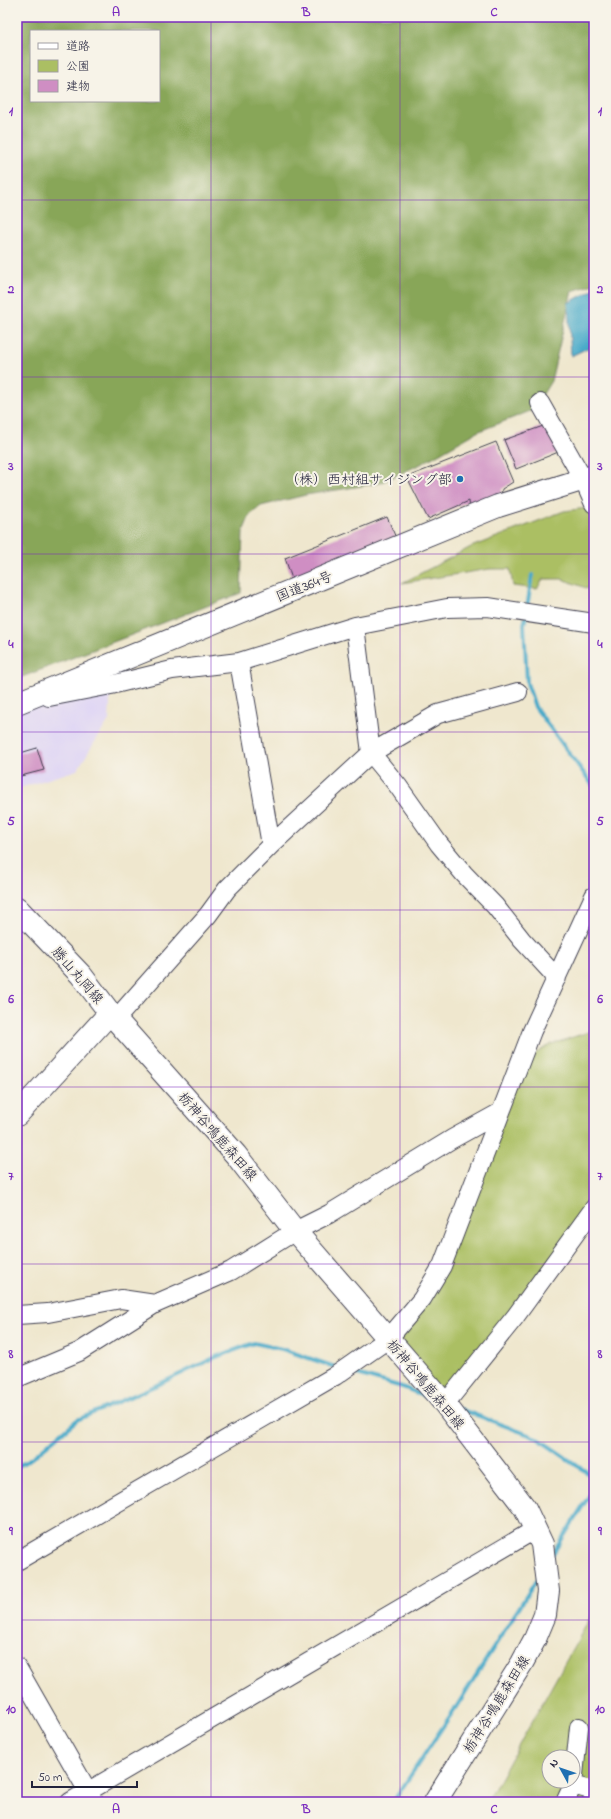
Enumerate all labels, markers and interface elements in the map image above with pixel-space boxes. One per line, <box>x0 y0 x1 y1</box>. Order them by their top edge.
text: A <box>112 3 120 22</box>
text: B <box>301 3 311 22</box>
text: C <box>490 3 498 22</box>
legend <box>30 30 160 102</box>
text: 道路 <box>66 38 90 56</box>
text: 公園 <box>66 58 90 76</box>
text: 建物 <box>66 78 90 96</box>
text: 1 <box>9 102 14 121</box>
text: 1 <box>598 102 603 121</box>
text: 2 <box>7 280 15 299</box>
text: 2 <box>596 280 604 299</box>
text: 3 <box>7 457 14 476</box>
text: 3 <box>596 457 603 476</box>
place label: （株）西村組サイジング部 <box>285 470 452 491</box>
marker: （株）西村組サイジング部 <box>455 474 465 484</box>
street label: 国道364号 <box>273 566 336 608</box>
text: 4 <box>7 635 14 654</box>
text: 4 <box>596 635 603 654</box>
text: 5 <box>7 812 15 831</box>
text: 5 <box>596 812 604 831</box>
street label: 勝山丸岡線 <box>46 943 108 1009</box>
text: 6 <box>7 990 14 1009</box>
text: 6 <box>596 990 603 1009</box>
street label: 栃神谷鳴鹿森田線 <box>172 1088 262 1186</box>
text: 7 <box>8 1167 14 1186</box>
text: 7 <box>597 1167 603 1186</box>
street label: 栃神谷鳴鹿森田線 <box>381 1335 469 1435</box>
text: 8 <box>8 1345 14 1364</box>
text: 8 <box>597 1345 603 1364</box>
text: 9 <box>8 1522 14 1541</box>
text: 9 <box>597 1522 603 1541</box>
street label: 栃神谷鳴鹿森田線 <box>459 1652 536 1758</box>
text: 10 <box>6 1700 16 1719</box>
text: 10 <box>595 1700 605 1719</box>
north arrow <box>541 1749 581 1789</box>
text: N <box>546 1755 563 1771</box>
scale bar <box>32 1763 137 1789</box>
text: 50 m <box>38 1769 62 1787</box>
text: A <box>112 1800 120 1819</box>
text: B <box>301 1800 311 1819</box>
text: C <box>490 1800 498 1819</box>

